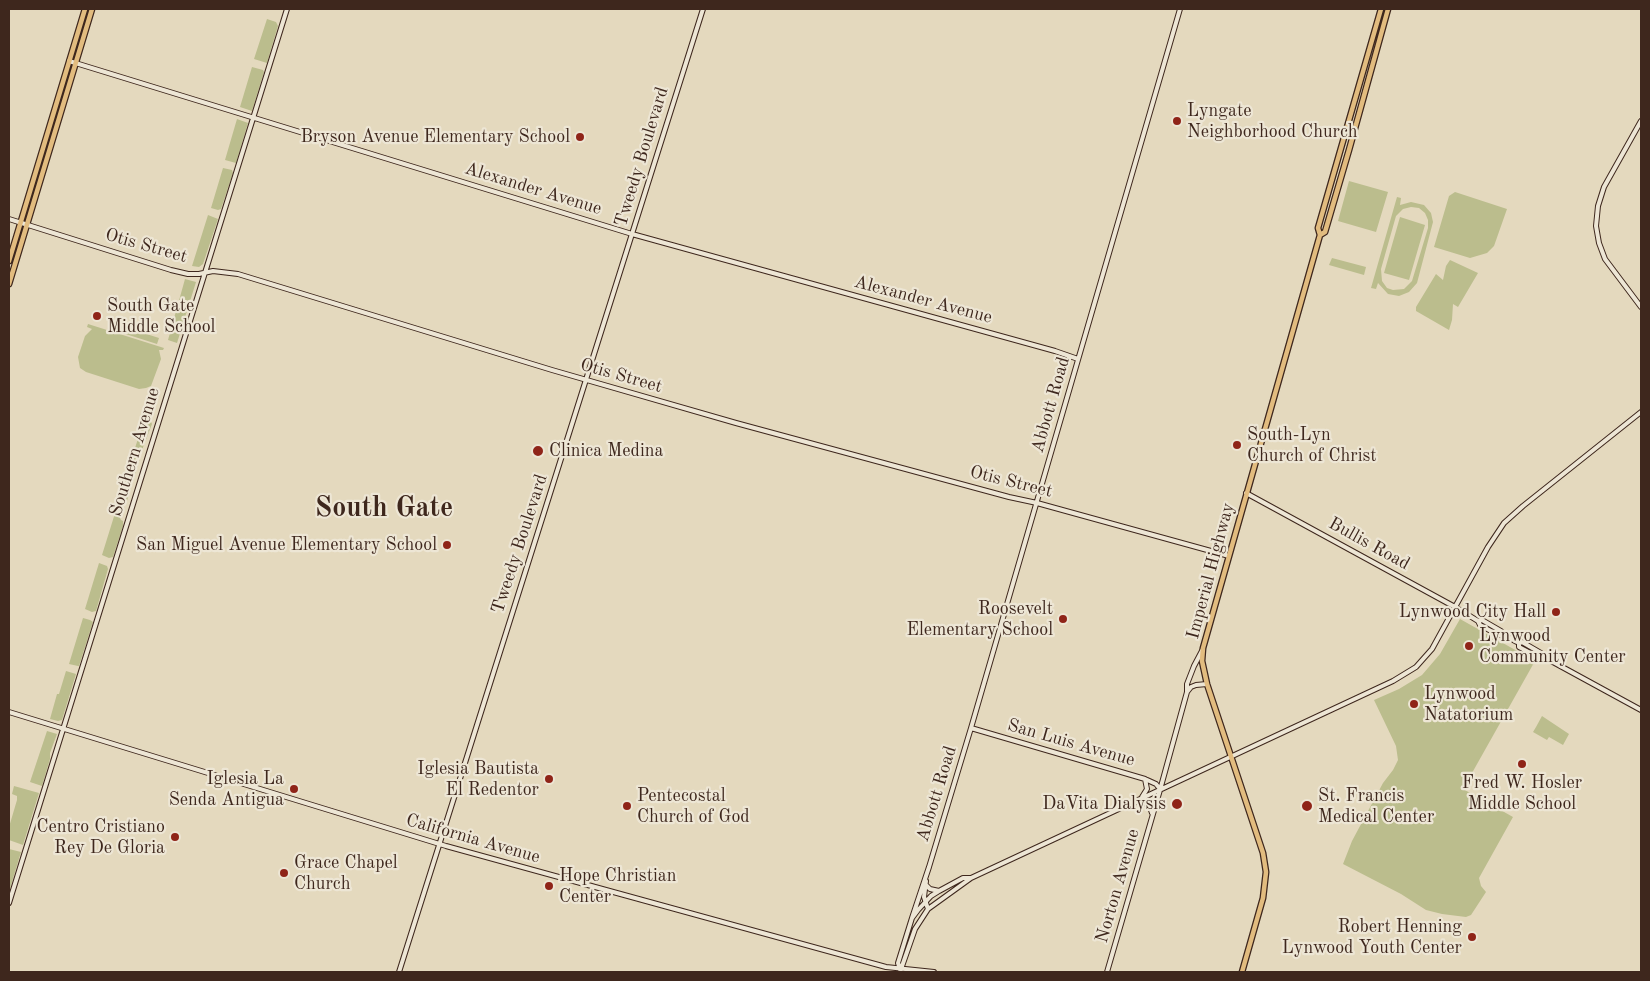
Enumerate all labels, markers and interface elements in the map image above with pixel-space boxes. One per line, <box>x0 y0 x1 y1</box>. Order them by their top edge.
street label: Tweedy Boulevard <box>610 84 674 230</box>
place label: Lyngate Neighborhood Church <box>1187 100 1358 142</box>
marker: Lyngate Neighborhood Church <box>1171 115 1183 127</box>
place label: Bryson Avenue Elementary School <box>300 126 570 148</box>
marker: Bryson Avenue Elementary School <box>574 131 586 143</box>
street label: Alexander Avenue <box>462 158 604 220</box>
street label: Otis Street <box>103 224 189 268</box>
street label: Alexander Avenue <box>852 271 994 329</box>
place label: South Gate Middle School <box>107 295 215 338</box>
marker: South Gate Middle School <box>91 310 103 322</box>
street label: Otis Street <box>578 354 664 398</box>
street label: Abbott Road <box>1027 355 1075 455</box>
street label: Southern Avenue <box>105 385 165 519</box>
place label: South-Lyn Church of Christ <box>1247 424 1377 466</box>
marker: South-Lyn Church of Christ <box>1231 439 1243 451</box>
place label: Clinica Medina <box>549 440 663 462</box>
marker: Clinica Medina <box>531 444 545 458</box>
street label: Otis Street <box>967 461 1055 503</box>
street label: Tweedy Boulevard <box>487 472 553 616</box>
district label: South Gate <box>315 492 453 526</box>
street label: Imperial Highway <box>1182 501 1240 641</box>
street label: Bullis Road <box>1325 513 1413 575</box>
place label: San Miguel Avenue Elementary School <box>136 534 437 556</box>
marker: San Miguel Avenue Elementary School <box>441 539 453 551</box>
place label: Roosevelt Elementary School <box>906 598 1053 640</box>
place label: Lynwood City Hall <box>1399 601 1546 623</box>
marker: Lynwood City Hall <box>1550 606 1562 618</box>
marker: Roosevelt Elementary School <box>1057 613 1069 625</box>
place label: Lynwood Community Center <box>1479 625 1626 668</box>
marker: Lynwood Community Center <box>1463 640 1475 652</box>
place label: Lynwood Natatorium <box>1424 683 1513 726</box>
marker: Lynwood Natatorium <box>1408 698 1420 710</box>
street label: San Luis Avenue <box>1005 715 1137 771</box>
street label: Abbott Road <box>912 744 962 844</box>
place label: Iglesia Bautista El Redentor <box>417 758 539 801</box>
marker: Fred W. Hosler Middle School <box>1516 758 1528 770</box>
place label: Iglesia La Senda Antigua <box>169 768 284 811</box>
place label: Fred W. Hosler Middle School <box>1462 772 1582 814</box>
marker: Iglesia Bautista El Redentor <box>543 773 555 785</box>
marker: Iglesia La Senda Antigua <box>288 783 300 795</box>
place label: Pentecostal Church of God <box>637 785 750 828</box>
place label: St. Francis Medical Center <box>1318 785 1434 828</box>
place label: DaVita Dialysis <box>1042 793 1166 815</box>
marker: DaVita Dialysis <box>1170 797 1184 811</box>
marker: St. Francis Medical Center <box>1300 799 1314 813</box>
marker: Pentecostal Church of God <box>621 800 633 812</box>
street label: California Avenue <box>403 810 543 868</box>
place label: Centro Cristiano Rey De Gloria <box>36 816 165 859</box>
street label: Norton Avenue <box>1091 827 1145 945</box>
marker: Centro Cristiano Rey De Gloria <box>169 831 181 843</box>
place label: Grace Chapel Church <box>294 852 398 894</box>
place label: Hope Christian Center <box>559 865 676 908</box>
marker: Grace Chapel Church <box>278 867 290 879</box>
marker: Hope Christian Center <box>543 880 555 892</box>
place label: Robert Henning Lynwood Youth Center <box>1282 916 1462 959</box>
marker: Robert Henning Lynwood Youth Center <box>1466 931 1478 943</box>

